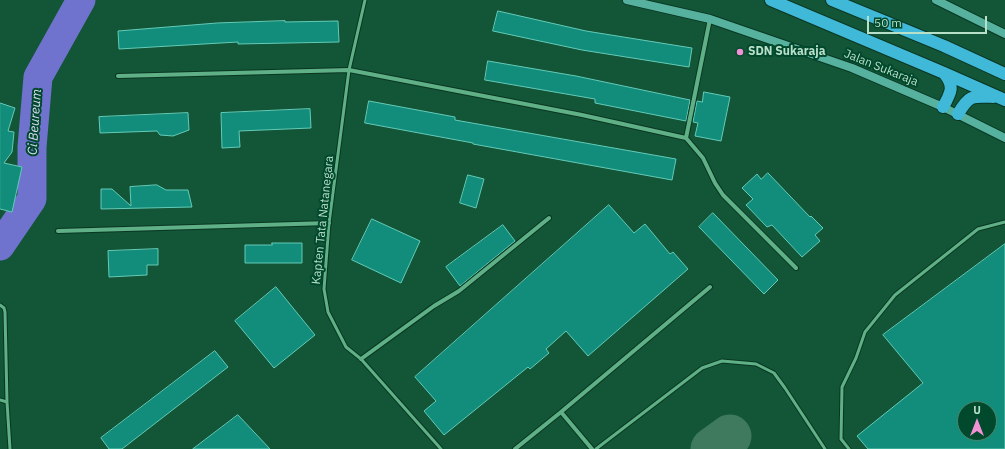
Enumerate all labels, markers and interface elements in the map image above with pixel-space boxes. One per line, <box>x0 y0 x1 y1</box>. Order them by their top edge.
scale bar <box>869 8 989 34</box>
text: 50 m <box>874 15 902 30</box>
place label: SDN Sukaraja <box>748 45 826 59</box>
marker: SDN Sukaraja <box>735 47 745 57</box>
street label: Jalan Sukaraja <box>842 47 920 89</box>
water label: Ci Beureum <box>25 89 45 155</box>
street label: Kapten Tata Natanegara <box>309 155 337 285</box>
north arrow <box>957 401 997 441</box>
text: U <box>973 403 981 417</box>

